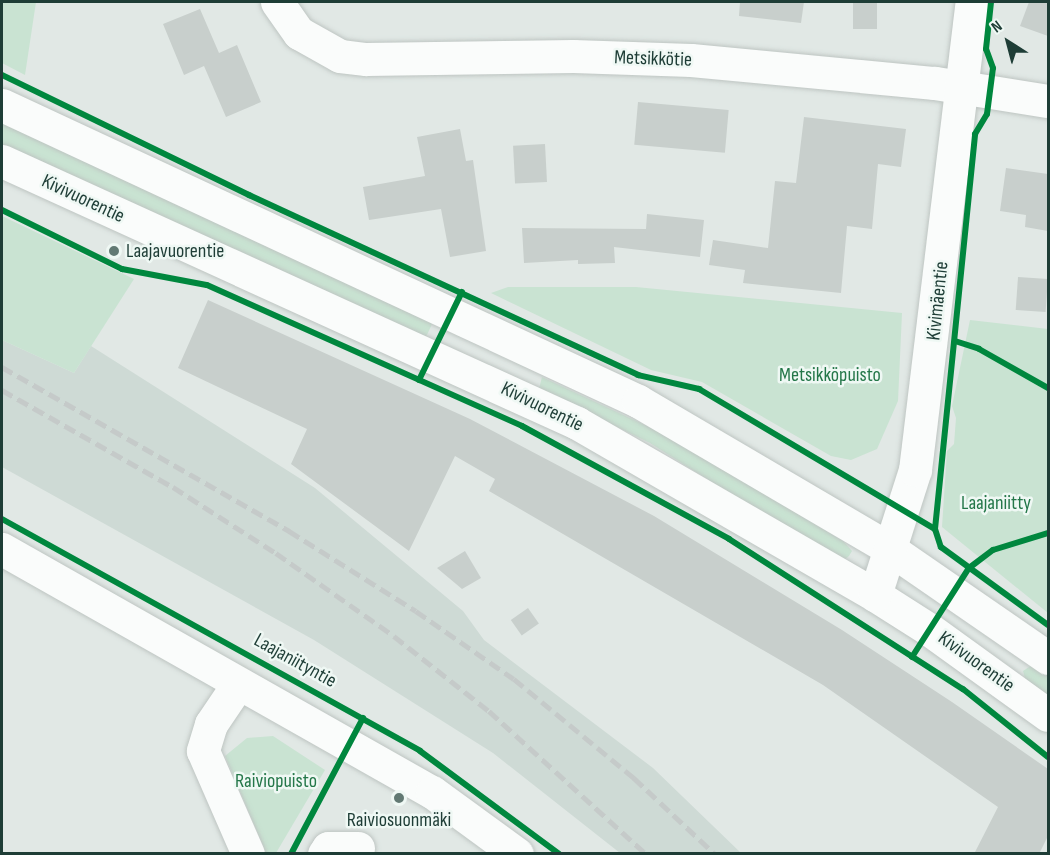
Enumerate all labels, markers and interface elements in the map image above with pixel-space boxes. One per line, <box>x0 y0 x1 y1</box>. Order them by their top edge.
north arrow <box>978 12 1038 72</box>
text: N <box>988 17 1006 37</box>
street label: Metsikkötie <box>614 46 692 72</box>
street label: Kivivuorentie <box>38 169 128 229</box>
place label: Laajavuorentie <box>126 239 224 263</box>
marker: Laajavuorentie <box>107 244 121 258</box>
street label: Kivimäentie <box>922 260 954 342</box>
park label: Metsikköpuisto <box>779 363 881 387</box>
street label: Kivivuorentie <box>497 377 587 437</box>
park label: Laajaniitty <box>961 491 1031 515</box>
street label: Kivivuorentie <box>933 626 1019 698</box>
street label: Laajaniityntie <box>250 629 340 693</box>
park label: Raiviopuisto <box>235 769 317 793</box>
marker: Raiviosuonmäki <box>392 791 406 805</box>
place label: Raiviosuonmäki <box>347 808 451 832</box>

